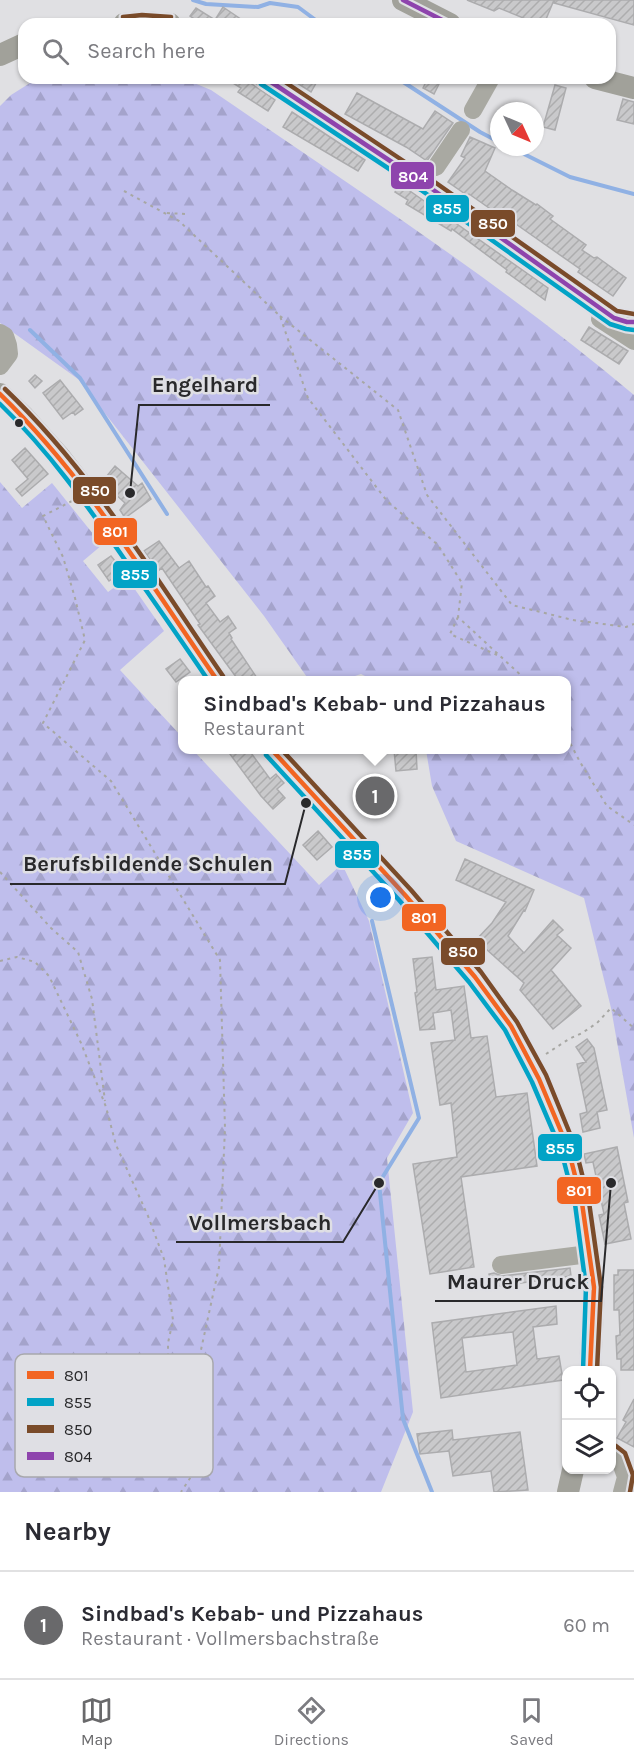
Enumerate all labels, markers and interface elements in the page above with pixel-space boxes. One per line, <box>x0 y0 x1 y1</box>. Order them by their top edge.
search box <box>18 18 616 84</box>
icon: search <box>39 35 72 68</box>
text: Search here <box>87 38 205 64</box>
north arrow <box>490 102 544 156</box>
line badge: 804 <box>390 161 435 190</box>
text: 804 <box>398 167 428 186</box>
line badge: 855 <box>425 194 470 223</box>
text: 855 <box>433 199 461 218</box>
line badge: 850 <box>470 209 516 238</box>
text: 850 <box>478 214 508 233</box>
callout: Engelhard <box>139 365 270 405</box>
text: Engelhard <box>152 372 258 398</box>
unlabelled marker <box>13 417 25 429</box>
line badge: 850 <box>72 476 117 505</box>
text: 850 <box>80 481 110 500</box>
line badge: 801 <box>93 517 138 546</box>
text: 801 <box>102 522 128 541</box>
line badge: 855 <box>112 560 158 589</box>
text: 855 <box>121 565 149 584</box>
popup <box>178 676 571 754</box>
text: Sindbad's Kebab- und Pizzahaus <box>203 691 546 717</box>
text: Restaurant <box>203 717 305 740</box>
pin: 1 <box>356 774 394 818</box>
line badge: 855 <box>334 840 380 869</box>
callout: Berufsbildende Schulen <box>10 844 285 884</box>
text: 855 <box>343 845 371 864</box>
text: Berufsbildende Schulen <box>23 851 273 877</box>
your location <box>366 883 395 912</box>
line badge: 801 <box>401 903 447 932</box>
text: 801 <box>411 908 437 927</box>
line badge: 850 <box>440 937 486 966</box>
text: 850 <box>448 942 478 961</box>
line badge: 855 <box>537 1133 583 1162</box>
text: 855 <box>546 1139 574 1158</box>
line badge: 801 <box>556 1176 602 1205</box>
text: 801 <box>566 1181 592 1200</box>
callout: Vollmersbach <box>176 1202 343 1242</box>
text: Vollmersbach <box>189 1210 331 1236</box>
callout: Maurer Druck <box>435 1261 601 1301</box>
text: Maurer Druck <box>447 1269 589 1295</box>
legend <box>15 1354 213 1477</box>
text: 801 <box>64 1366 89 1385</box>
map controls <box>562 1366 616 1474</box>
button: locate <box>562 1366 616 1420</box>
text: 855 <box>64 1393 92 1412</box>
text: 850 <box>64 1420 92 1439</box>
button: layers <box>562 1420 616 1474</box>
text: 804 <box>64 1447 92 1466</box>
text: Nearby <box>24 1516 111 1547</box>
text: Sindbad's Kebab- und Pizzahaus <box>81 1601 423 1627</box>
text: 1 <box>40 1614 47 1637</box>
text: 60 m <box>563 1614 610 1637</box>
text: Restaurant · Vollmersbachstraße <box>81 1627 379 1650</box>
tab: Map <box>80 1694 113 1749</box>
tab: Directions <box>274 1694 349 1749</box>
tab: Saved <box>510 1694 554 1749</box>

